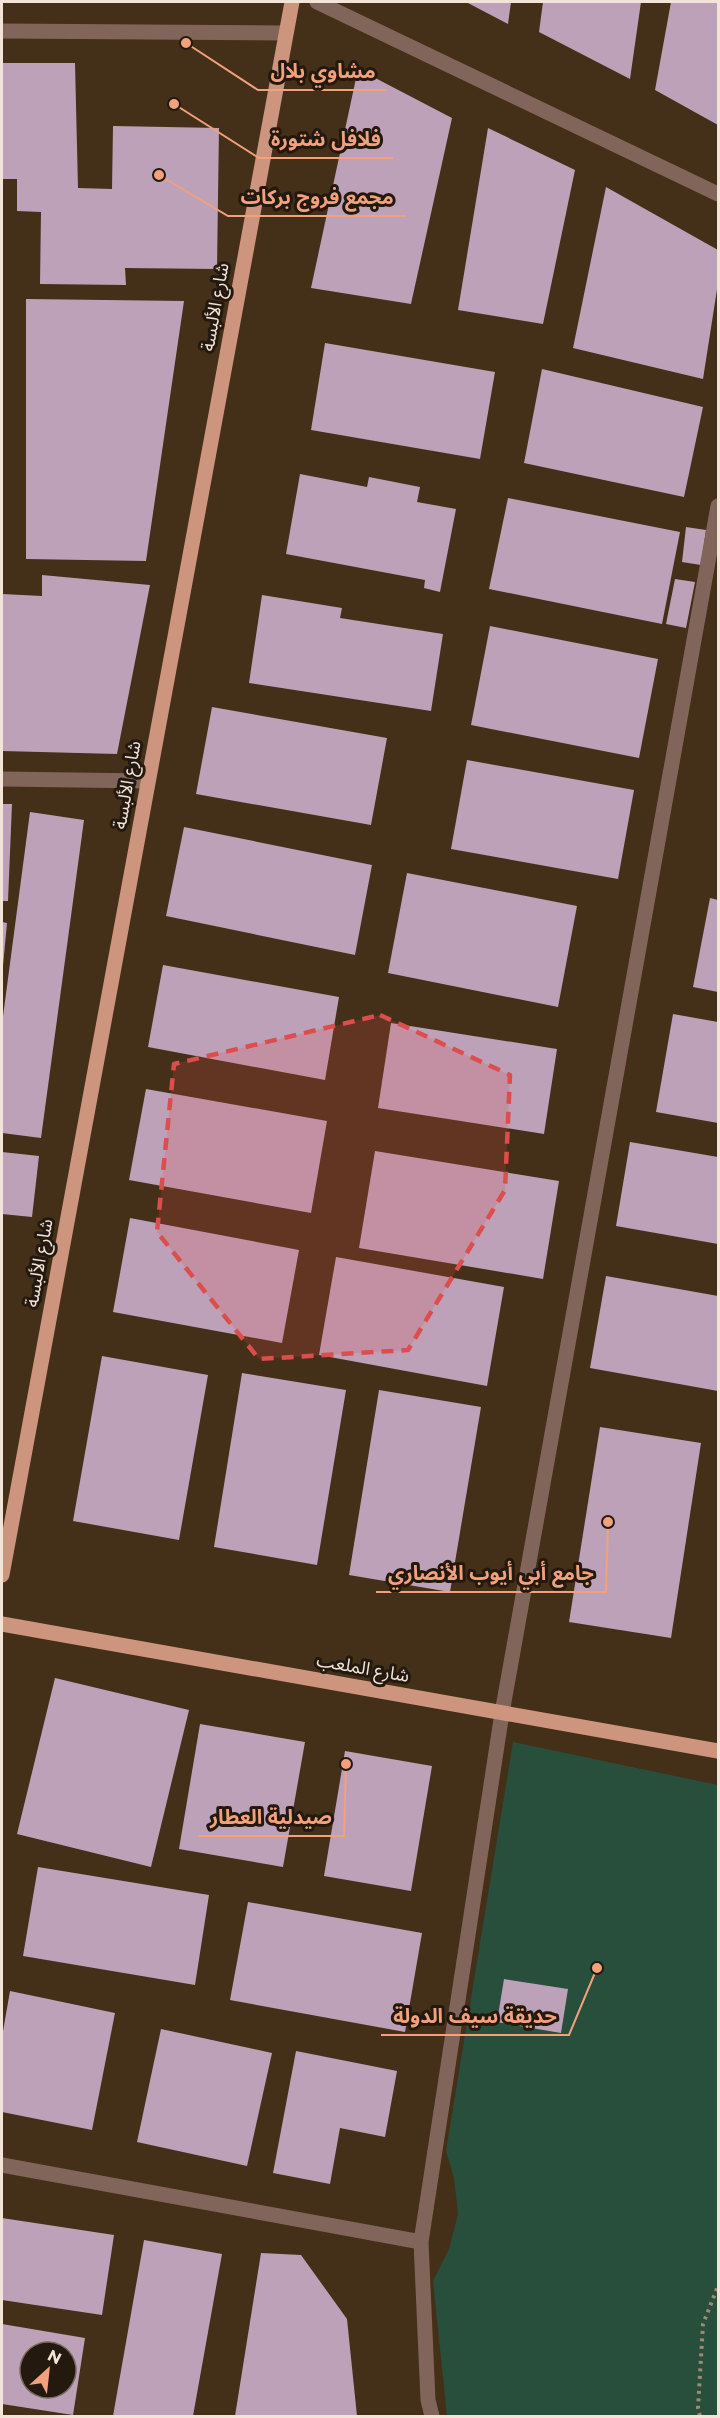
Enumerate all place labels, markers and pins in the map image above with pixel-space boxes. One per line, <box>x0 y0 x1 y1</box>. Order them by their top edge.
callout: مشاوي بلال <box>258 52 387 90</box>
callout: فلافل شتورة <box>259 120 393 158</box>
callout: مجمع فروج بركات <box>228 178 406 216</box>
callout: جامع أبي أيوب الأنصاري <box>376 1554 606 1592</box>
callout: صيدلية العطار <box>198 1798 344 1836</box>
callout: حديقة سيف الدولة <box>381 1997 569 2035</box>

